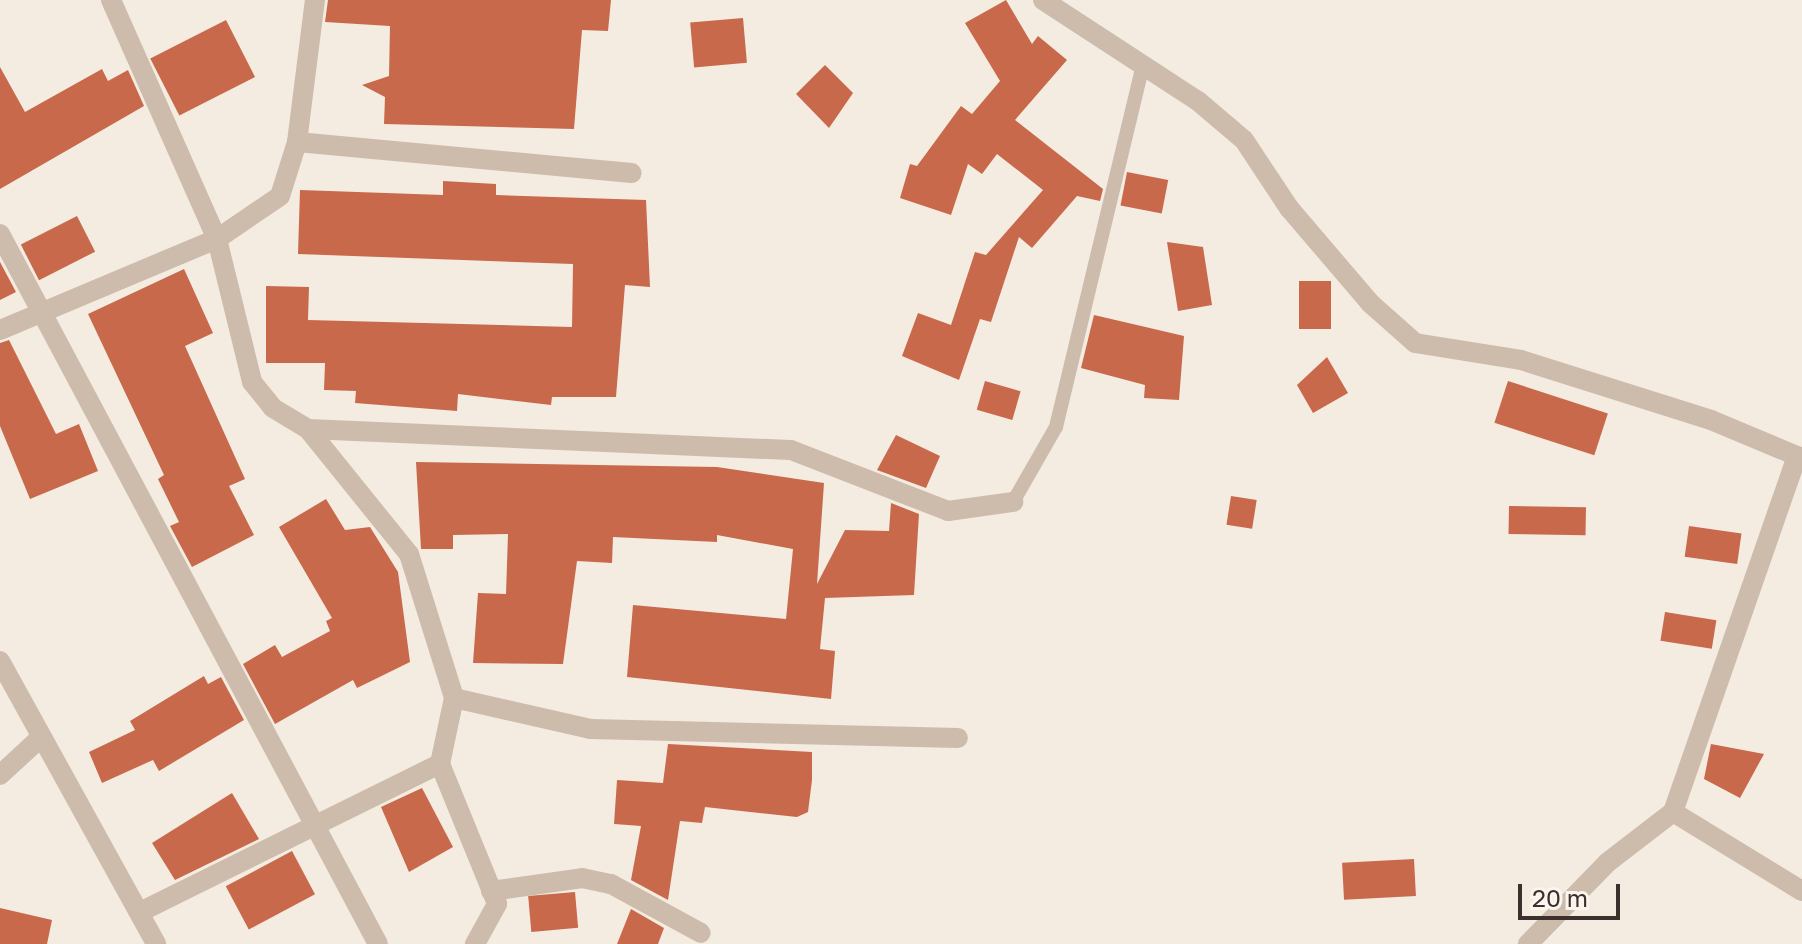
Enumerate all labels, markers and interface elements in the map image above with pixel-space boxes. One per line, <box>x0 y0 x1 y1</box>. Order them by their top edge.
scale bar <box>1522 868 1624 918</box>
text: 20 m <box>1532 883 1588 912</box>

